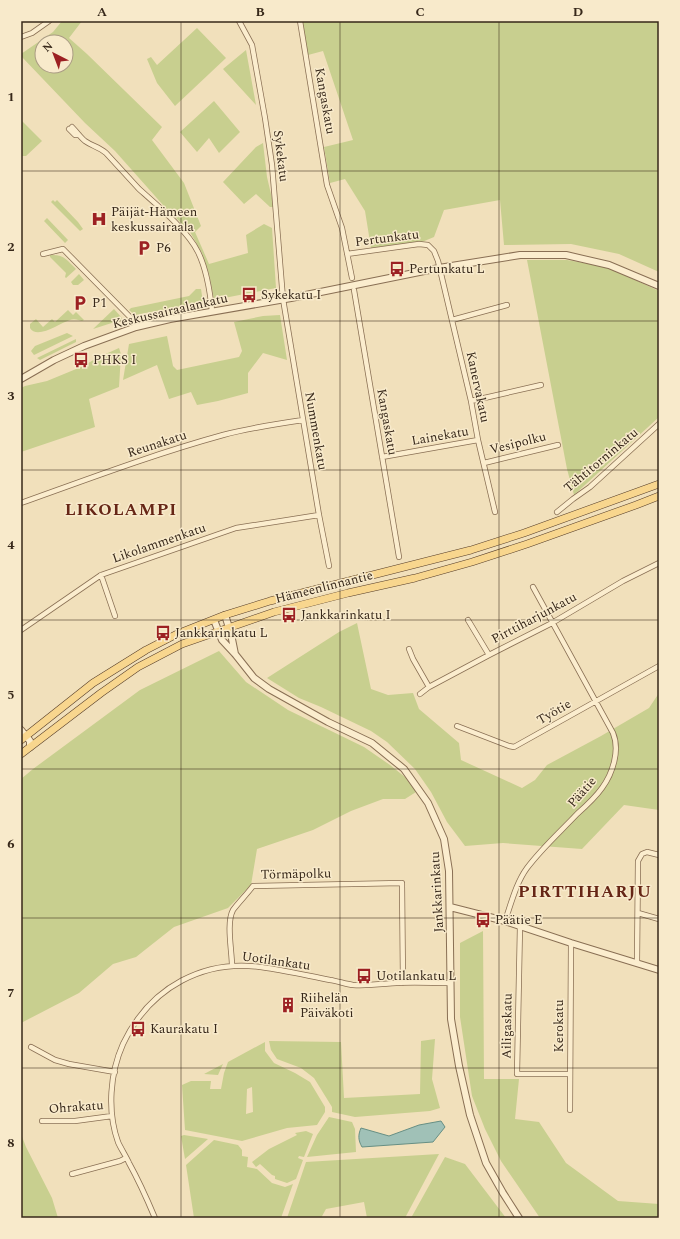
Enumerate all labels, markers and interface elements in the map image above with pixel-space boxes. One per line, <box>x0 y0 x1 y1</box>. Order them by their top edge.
text: A <box>97 2 107 22</box>
text: B <box>255 2 265 22</box>
text: C <box>415 2 425 22</box>
text: D <box>573 2 583 22</box>
north arrow <box>34 34 74 74</box>
text: N <box>39 38 57 56</box>
street label: Kangaskatu <box>309 66 341 136</box>
text: 1 <box>7 87 15 107</box>
street label: Sykekatu <box>268 129 294 183</box>
place label: Päijät-Hämeen keskussairaala <box>111 202 198 237</box>
hospital icon: Päijät-Hämeen keskussairaala <box>90 210 108 228</box>
street label: Pertunkatu <box>354 224 420 252</box>
text: 2 <box>7 237 15 257</box>
place label: P6 <box>156 238 171 258</box>
parking icon: P6 <box>135 239 153 257</box>
place label: Pertunkatu L <box>409 259 485 279</box>
bus stop icon: Pertunkatu L <box>388 260 406 278</box>
place label: Sykekatu I <box>261 285 321 305</box>
bus stop icon: Sykekatu I <box>240 286 258 304</box>
street label: Keskussairaalankatu <box>110 288 230 334</box>
place label: P1 <box>92 293 107 313</box>
parking icon: P1 <box>71 294 89 312</box>
place label: PHKS I <box>93 350 136 370</box>
street label: Kanervakatu <box>461 350 495 424</box>
bus stop icon: PHKS I <box>72 351 90 369</box>
text: 3 <box>7 386 15 406</box>
street label: Kangaskatu <box>371 387 403 457</box>
street label: Nummenkatu <box>299 390 333 472</box>
street label: Lainekatu <box>410 421 470 451</box>
street label: Tähtitorninkatu <box>559 423 643 497</box>
street label: Reunakatu <box>125 425 189 463</box>
street label: Vesipolku <box>488 426 548 460</box>
district label: LIKOLAMPI <box>65 497 177 523</box>
street label: Likolammenkatu <box>109 518 209 568</box>
text: 4 <box>7 535 15 555</box>
street label: Hämeenlinnantie <box>273 565 375 609</box>
street label: Pirttiharjunkatu <box>488 587 580 649</box>
place label: Jankkarinkatu I <box>301 605 391 625</box>
bus stop icon: Jankkarinkatu I <box>280 606 298 624</box>
place label: Jankkarinkatu L <box>175 623 268 643</box>
bus stop icon: Jankkarinkatu L <box>154 624 172 642</box>
text: 5 <box>7 685 15 705</box>
street label: Työtie <box>533 694 575 730</box>
street label: Päätie <box>563 772 601 812</box>
text: 6 <box>7 834 15 854</box>
street label: Jankkarinkatu <box>425 851 449 933</box>
street label: Törmäpolku <box>261 863 331 885</box>
district label: PIRTTIHARJU <box>518 879 652 905</box>
place label: Päätie E <box>495 910 542 930</box>
bus stop icon: Päätie E <box>474 911 492 929</box>
street label: Uotilankatu <box>240 946 312 976</box>
place label: Uotilankatu L <box>376 966 456 986</box>
bus stop icon: Uotilankatu L <box>355 967 373 985</box>
text: 7 <box>7 983 15 1003</box>
place label: Riihelän Päiväkoti <box>300 988 354 1023</box>
street label: Ailigaskatu <box>496 993 518 1059</box>
building icon: Riihelän Päiväkoti <box>279 996 297 1014</box>
street label: Kerokatu <box>549 1000 569 1052</box>
place label: Kaurakatu I <box>150 1019 218 1039</box>
bus stop icon: Kaurakatu I <box>129 1020 147 1038</box>
street label: Ohrakatu <box>48 1095 104 1119</box>
text: 8 <box>7 1133 15 1153</box>

